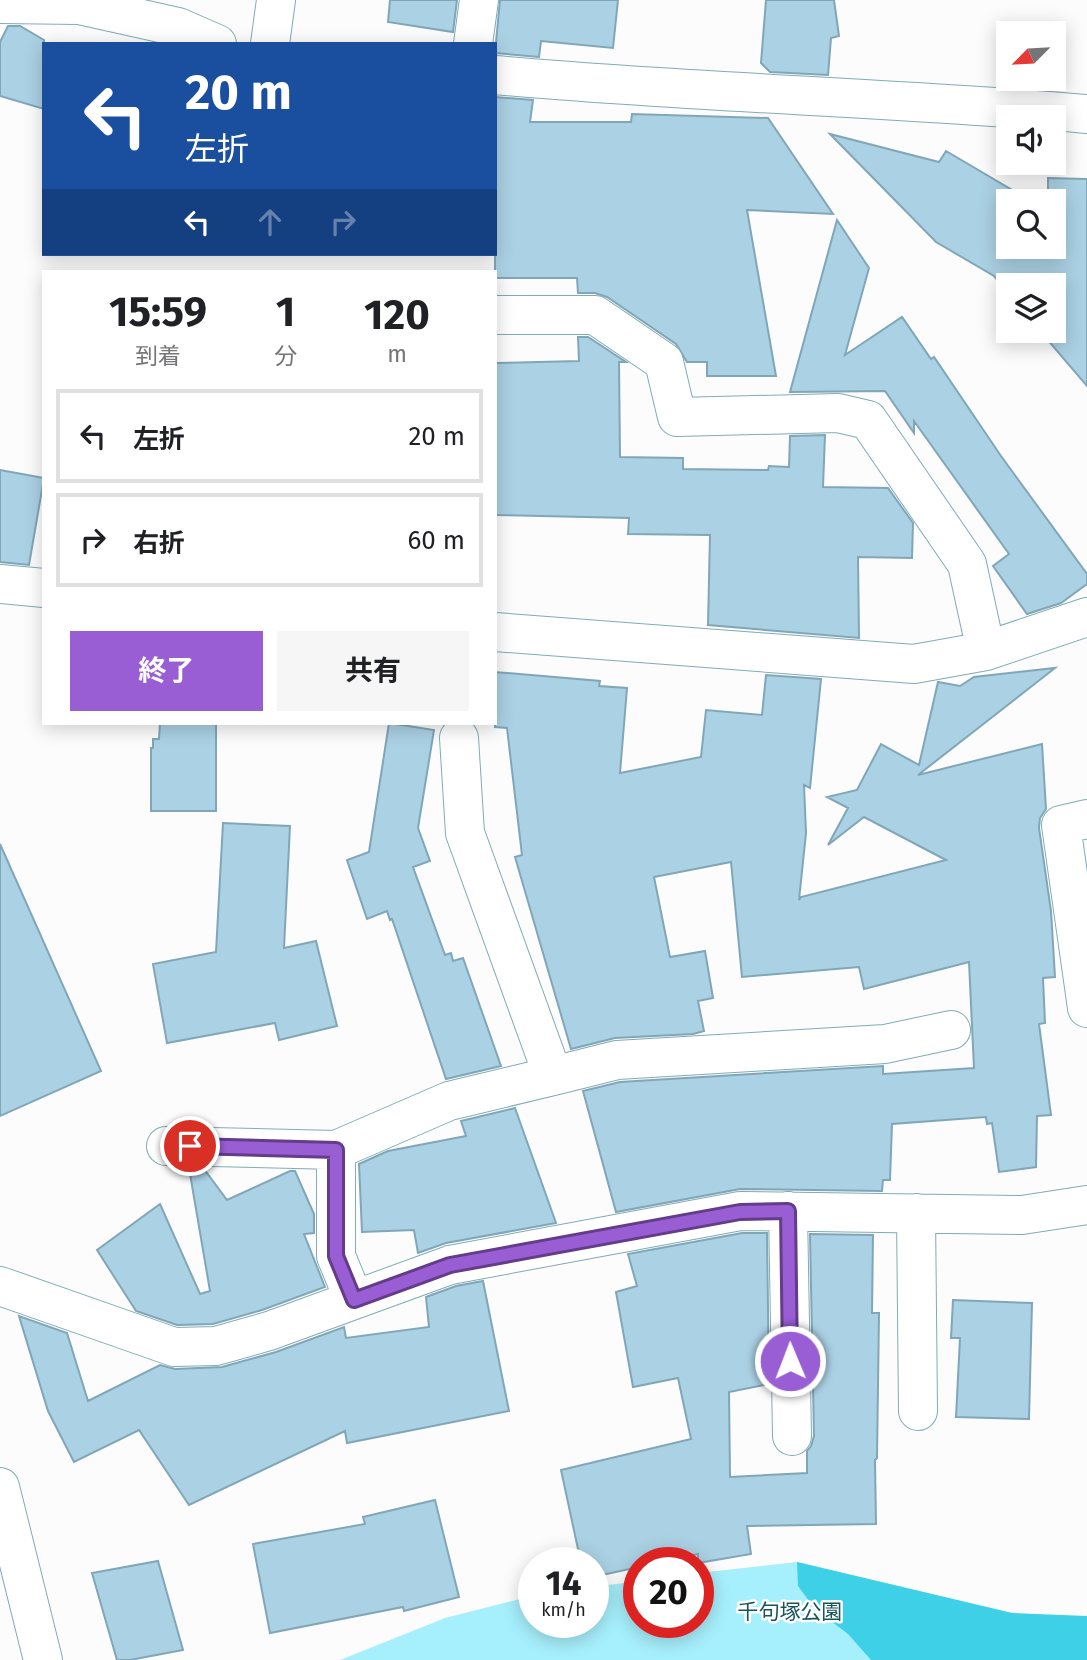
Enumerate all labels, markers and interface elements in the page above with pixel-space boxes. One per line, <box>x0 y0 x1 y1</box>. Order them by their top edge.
north arrow <box>996 21 1066 91</box>
map controls <box>996 21 1066 343</box>
text: 20 m <box>185 63 292 122</box>
icon: left <box>70 70 161 161</box>
button: sound <box>996 105 1066 175</box>
text: 左折 <box>185 130 249 168</box>
button: search <box>996 189 1066 259</box>
icon: left <box>178 203 216 241</box>
icon: ahead <box>251 203 289 241</box>
icon: right <box>324 203 362 241</box>
button: layers <box>996 273 1066 343</box>
text: 15:59 <box>109 287 207 337</box>
text: 1 <box>276 287 295 337</box>
text: 120 <box>364 290 430 340</box>
text: m <box>387 340 407 368</box>
text: 到着 <box>135 342 181 370</box>
text: 分 <box>274 342 297 370</box>
icon: left <box>74 417 112 455</box>
text: 20 m <box>408 421 465 452</box>
text: 左折 <box>133 424 185 455</box>
icon: right <box>74 521 112 559</box>
text: 60 m <box>407 525 465 556</box>
text: 右折 <box>133 528 185 559</box>
button: 終了 <box>70 631 263 711</box>
button: 共有 <box>277 631 469 711</box>
pin <box>160 1116 220 1176</box>
icon: arrive <box>171 1127 209 1165</box>
position arrow <box>753 1324 827 1398</box>
speed limit sign: 20 <box>623 1547 714 1638</box>
text: 14 <box>545 1562 582 1604</box>
text: km/h <box>541 1599 586 1621</box>
park label: 千句塚公園 <box>738 1599 843 1625</box>

